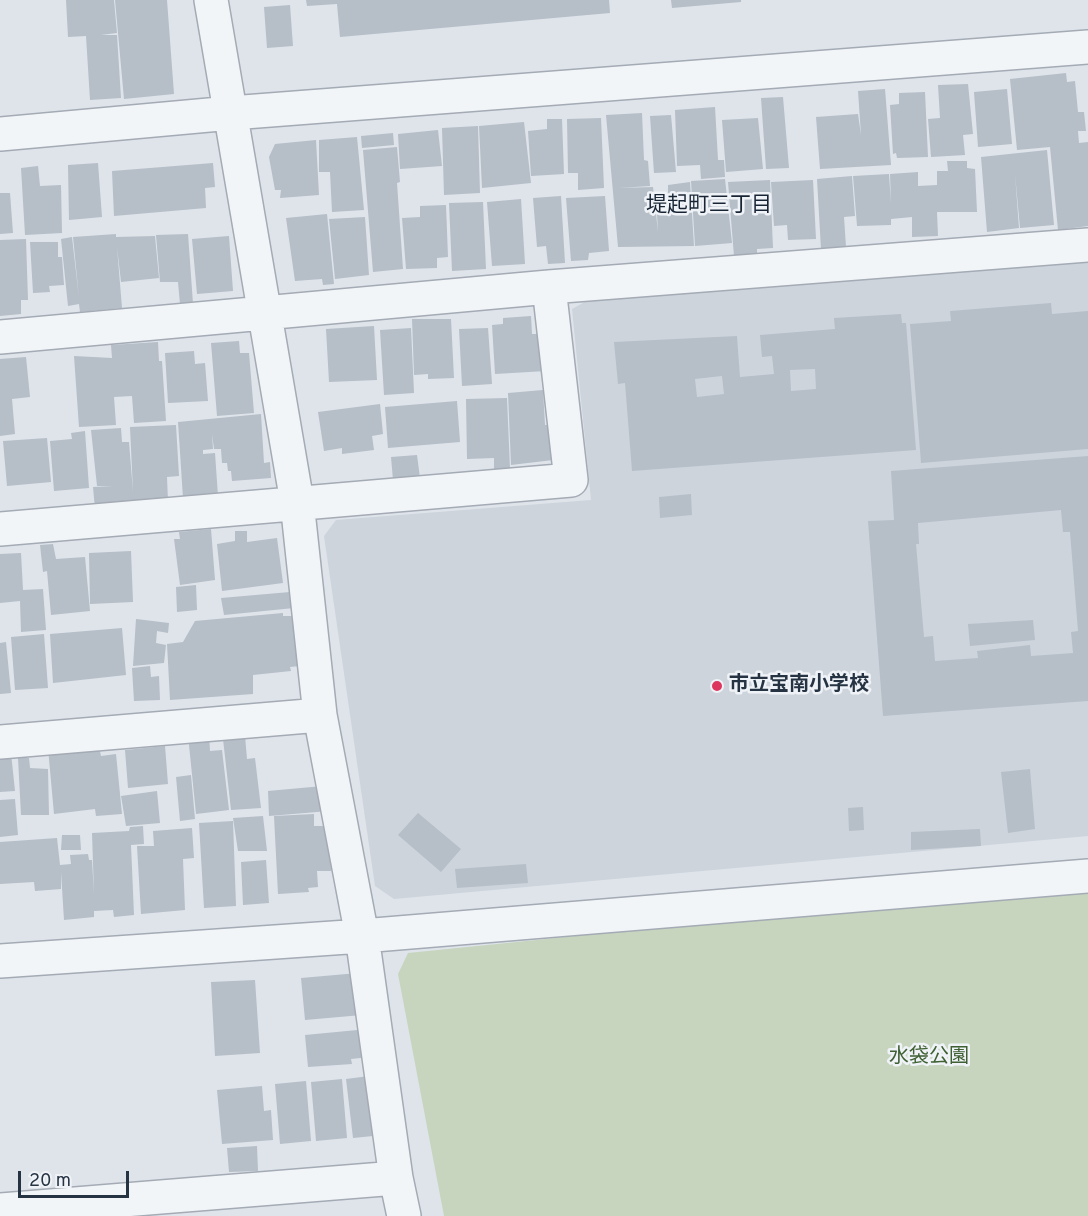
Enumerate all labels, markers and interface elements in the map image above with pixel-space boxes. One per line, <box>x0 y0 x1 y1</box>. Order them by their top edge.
district label: 堤起町三丁目 <box>646 194 772 220</box>
place label: 市立宝南小学校 <box>729 674 869 698</box>
marker: 市立宝南小学校 <box>710 679 724 693</box>
park label: 水袋公園 <box>889 1046 969 1070</box>
scale bar <box>21 1159 132 1197</box>
text: 20 m <box>29 1170 71 1193</box>

